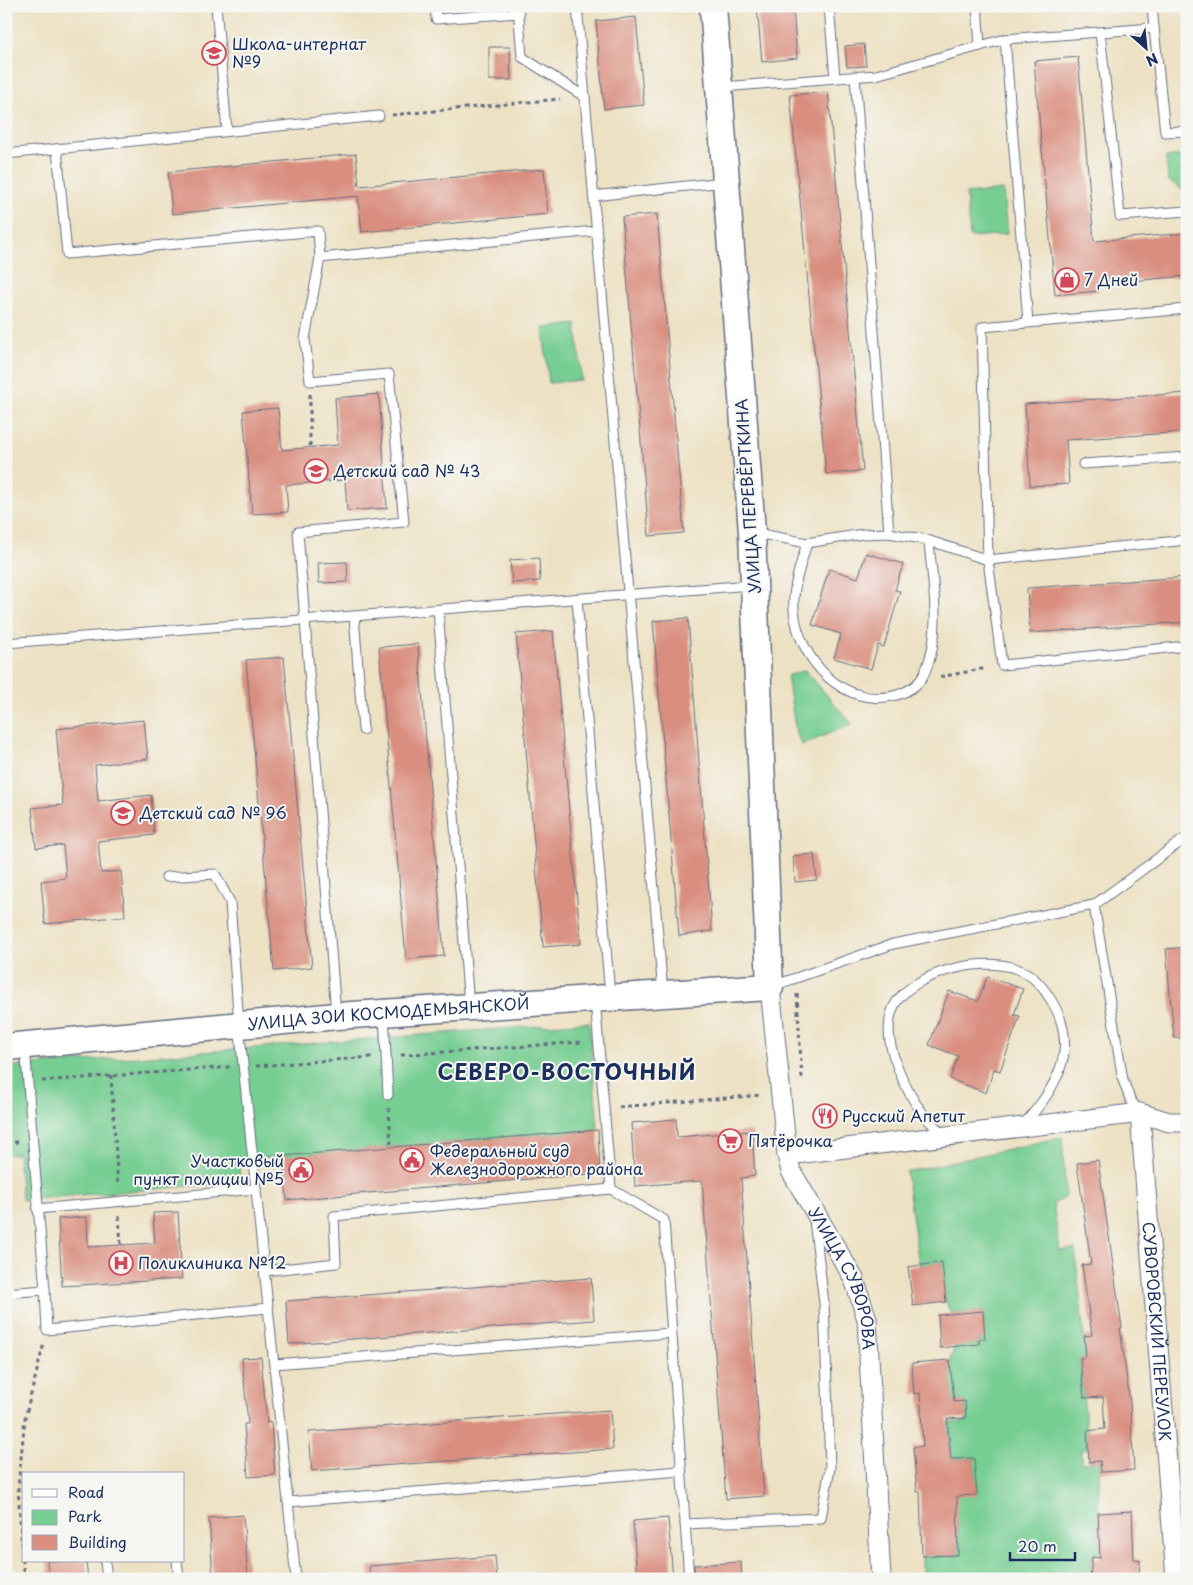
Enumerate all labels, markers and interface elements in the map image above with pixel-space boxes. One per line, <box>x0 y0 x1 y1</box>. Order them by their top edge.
north arrow <box>1120 22 1170 72</box>
place label: Школа-интернат №9 <box>232 31 367 73</box>
school or university icon: Школа-интернат №9 <box>201 40 227 66</box>
text: N <box>1142 48 1162 72</box>
shop icon: 7 Дней <box>1054 267 1080 293</box>
place label: 7 Дней <box>1084 267 1139 291</box>
street label: УЛИЦА ПЕРЕВЁРТКИНА <box>728 398 766 594</box>
school or university icon: Детский сад № 43 <box>303 458 329 484</box>
place label: Детский сад № 43 <box>333 458 480 482</box>
school or university icon: Детский сад № 96 <box>110 800 136 826</box>
place label: Детский сад № 96 <box>139 800 287 824</box>
street label: УЛИЦА ЗОИ КОСМОДЕМЬЯНСКОЙ <box>246 990 530 1035</box>
district label: СЕВЕРО-ВОСТОЧНЫЙ <box>438 1055 696 1087</box>
restaurant icon: Русский Апетит <box>812 1103 838 1129</box>
place label: Русский Апетит <box>842 1103 965 1127</box>
supermarket icon: Пятёрочка <box>717 1128 743 1154</box>
place label: Пятёрочка <box>748 1128 833 1152</box>
place label: Федеральный суд Железнодорожного района <box>430 1138 643 1180</box>
public building icon: Федеральный суд Железнодорожного района <box>399 1147 425 1173</box>
place label: Участковый пункт полиции №5 <box>133 1148 284 1190</box>
public building icon: Участковый пункт полиции №5 <box>288 1157 314 1183</box>
street label: УЛИЦА СУВОРОВА <box>803 1202 882 1351</box>
street label: СУВОРОВСКИЙ ПЕРЕУЛОК <box>1137 1221 1178 1442</box>
hospital icon: Поликлиника №12 <box>108 1250 134 1276</box>
place label: Поликлиника №12 <box>138 1250 286 1274</box>
legend <box>22 1472 185 1562</box>
text: Road <box>68 1480 104 1503</box>
text: Park <box>68 1504 102 1527</box>
text: Building <box>68 1530 127 1553</box>
scale bar <box>1010 1530 1076 1562</box>
text: 20 m <box>1018 1534 1057 1557</box>

